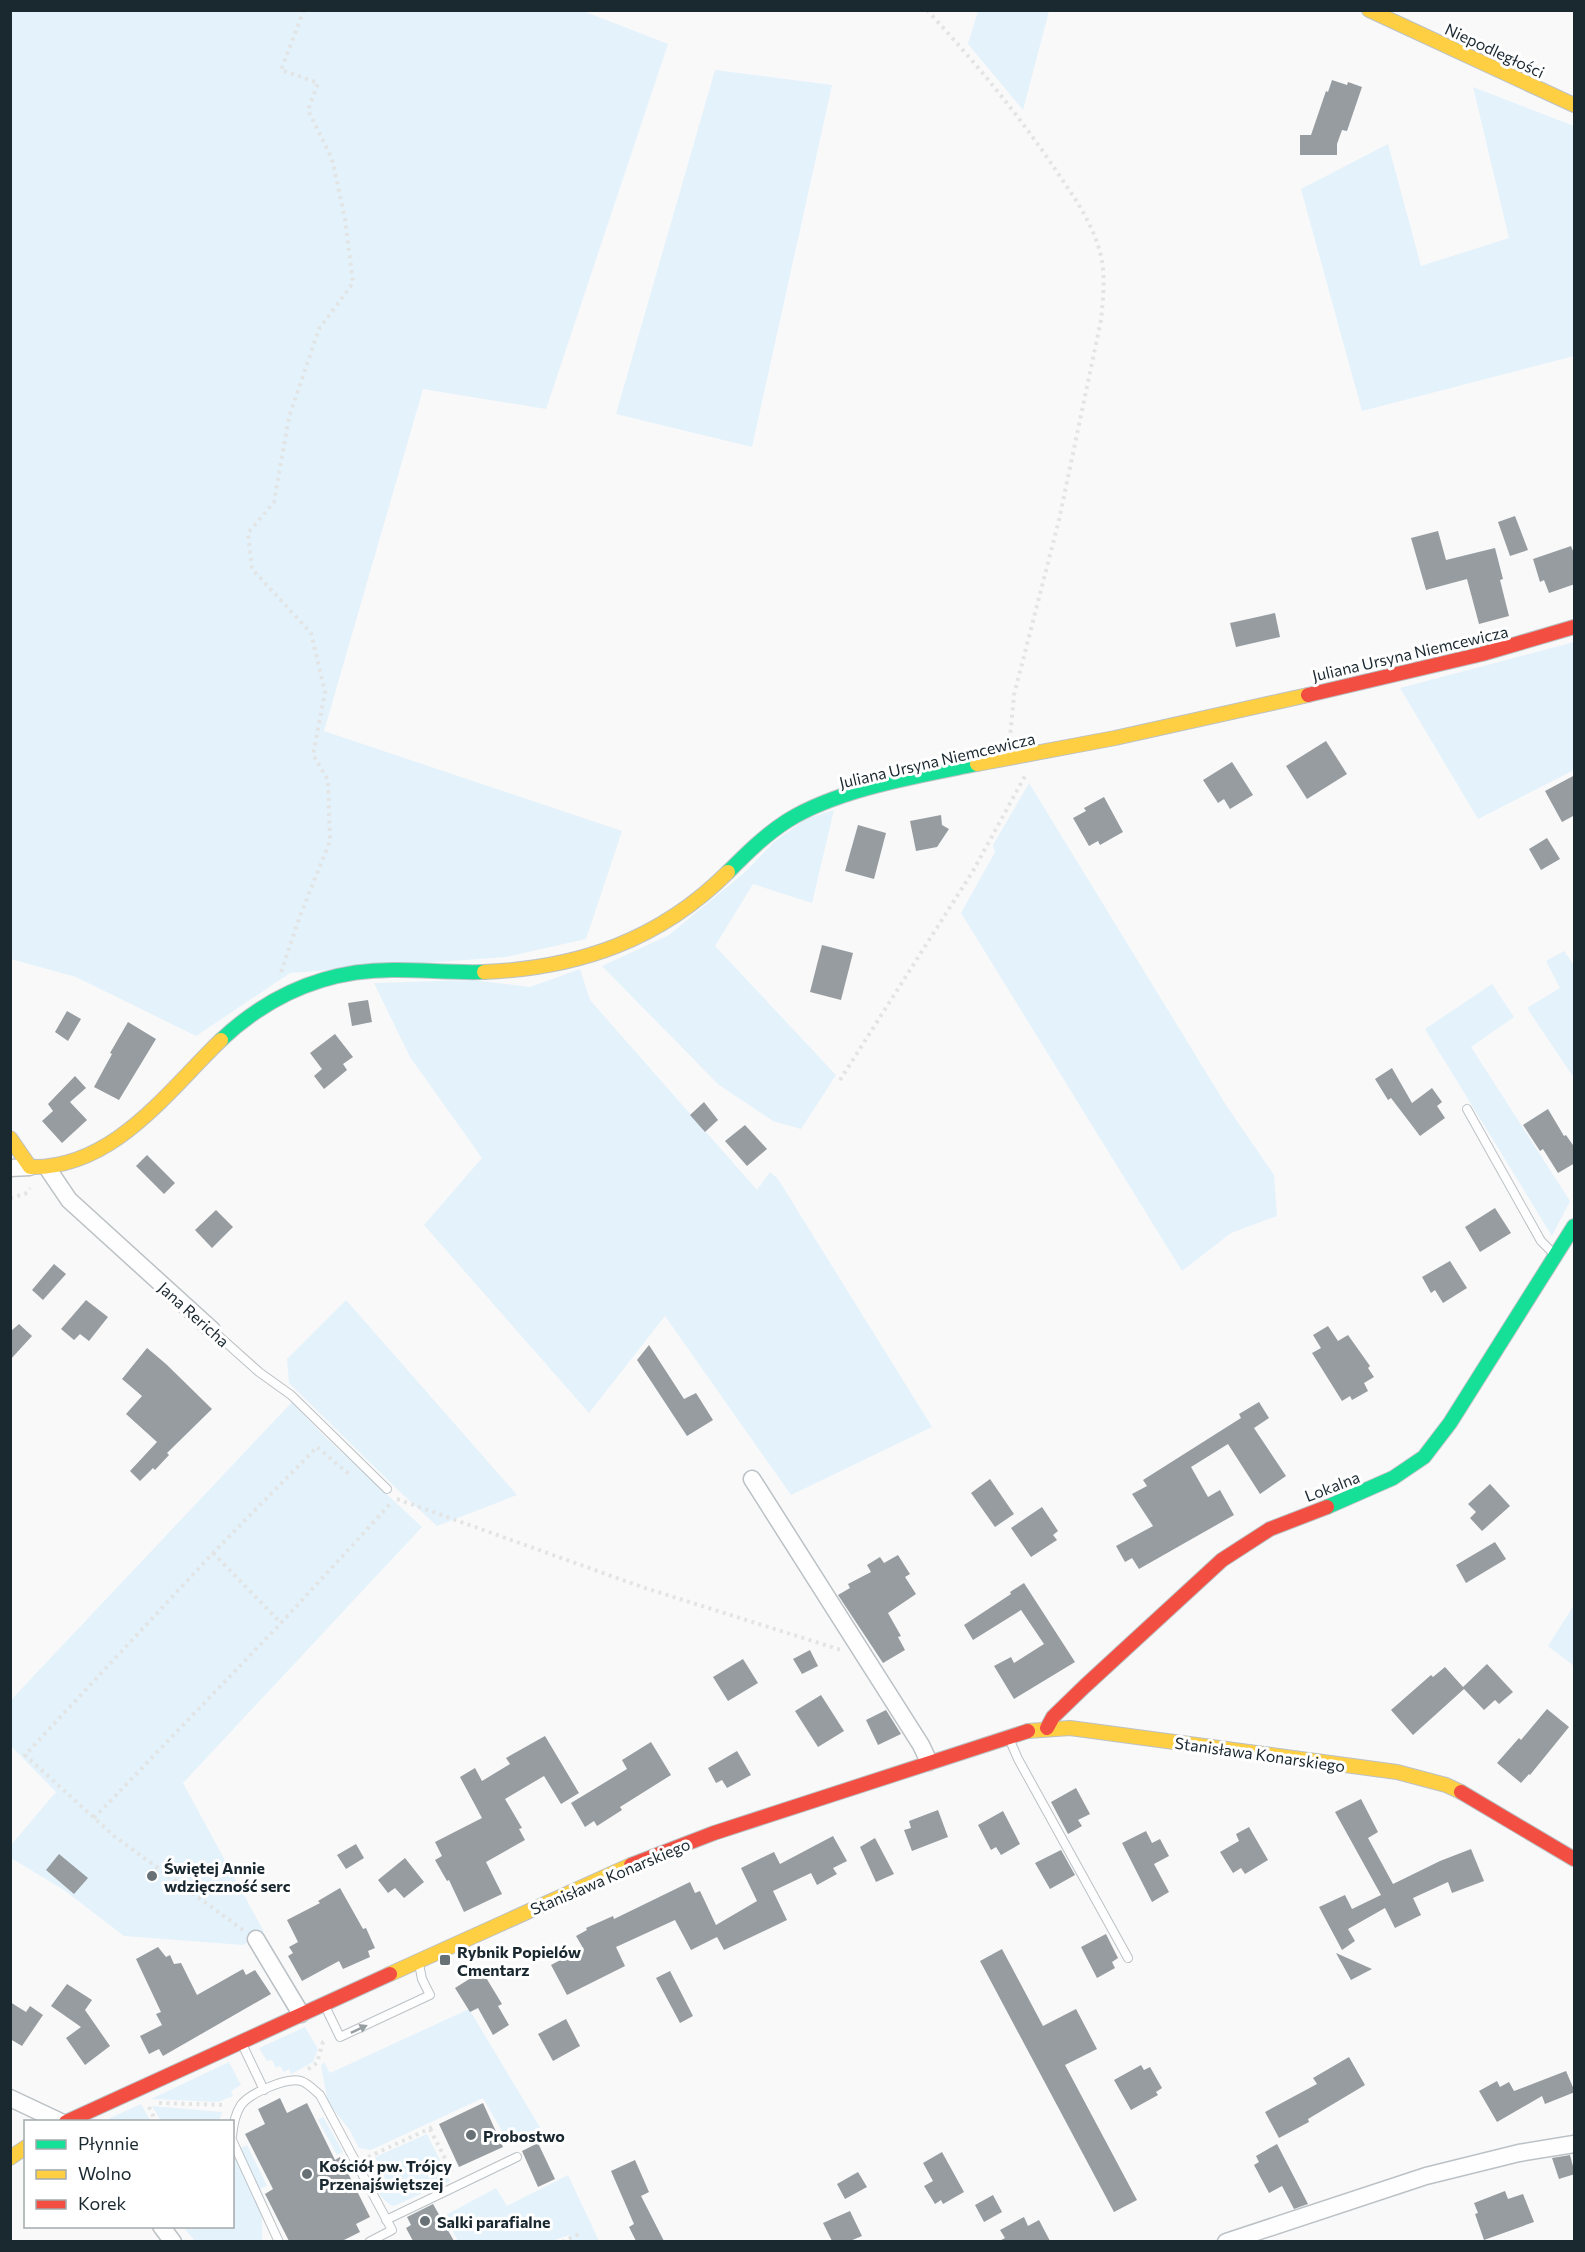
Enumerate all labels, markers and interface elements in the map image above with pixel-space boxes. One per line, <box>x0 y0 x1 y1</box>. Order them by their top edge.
street label: Niepodległości <box>1442 19 1548 81</box>
street label: Juliana Ursyna Niemcewicza <box>1310 621 1510 685</box>
street label: Juliana Ursyna Niemcewicza <box>837 728 1037 792</box>
street label: Jana Rericha <box>155 1277 233 1351</box>
street label: Lokalna <box>1302 1467 1362 1505</box>
street label: Stanisława Konarskiego <box>1174 1733 1346 1775</box>
street label: Stanisława Konarskiego <box>527 1834 693 1918</box>
place label: Świętej Annie wdzięczność serc <box>164 1858 291 1895</box>
marker: Świętej Annie wdzięczność serc <box>145 1869 159 1883</box>
place label: Rybnik Popielów Cmentarz <box>457 1942 582 1979</box>
marker: Rybnik Popielów Cmentarz <box>438 1953 452 1967</box>
one-way arrow <box>350 2024 367 2033</box>
legend <box>24 2120 234 2228</box>
place label: Probostwo <box>483 2126 565 2145</box>
marker: Probostwo <box>464 2128 478 2142</box>
text: Płynnie <box>78 2132 139 2154</box>
place label: Kościół pw. Trójcy Przenajświętszej <box>319 2156 452 2193</box>
text: Wolno <box>78 2162 132 2184</box>
marker: Kościół pw. Trójcy Przenajświętszej <box>300 2167 314 2181</box>
text: Korek <box>78 2192 127 2214</box>
place label: Salki parafialne <box>437 2212 550 2231</box>
marker: Salki parafialne <box>418 2214 432 2228</box>

